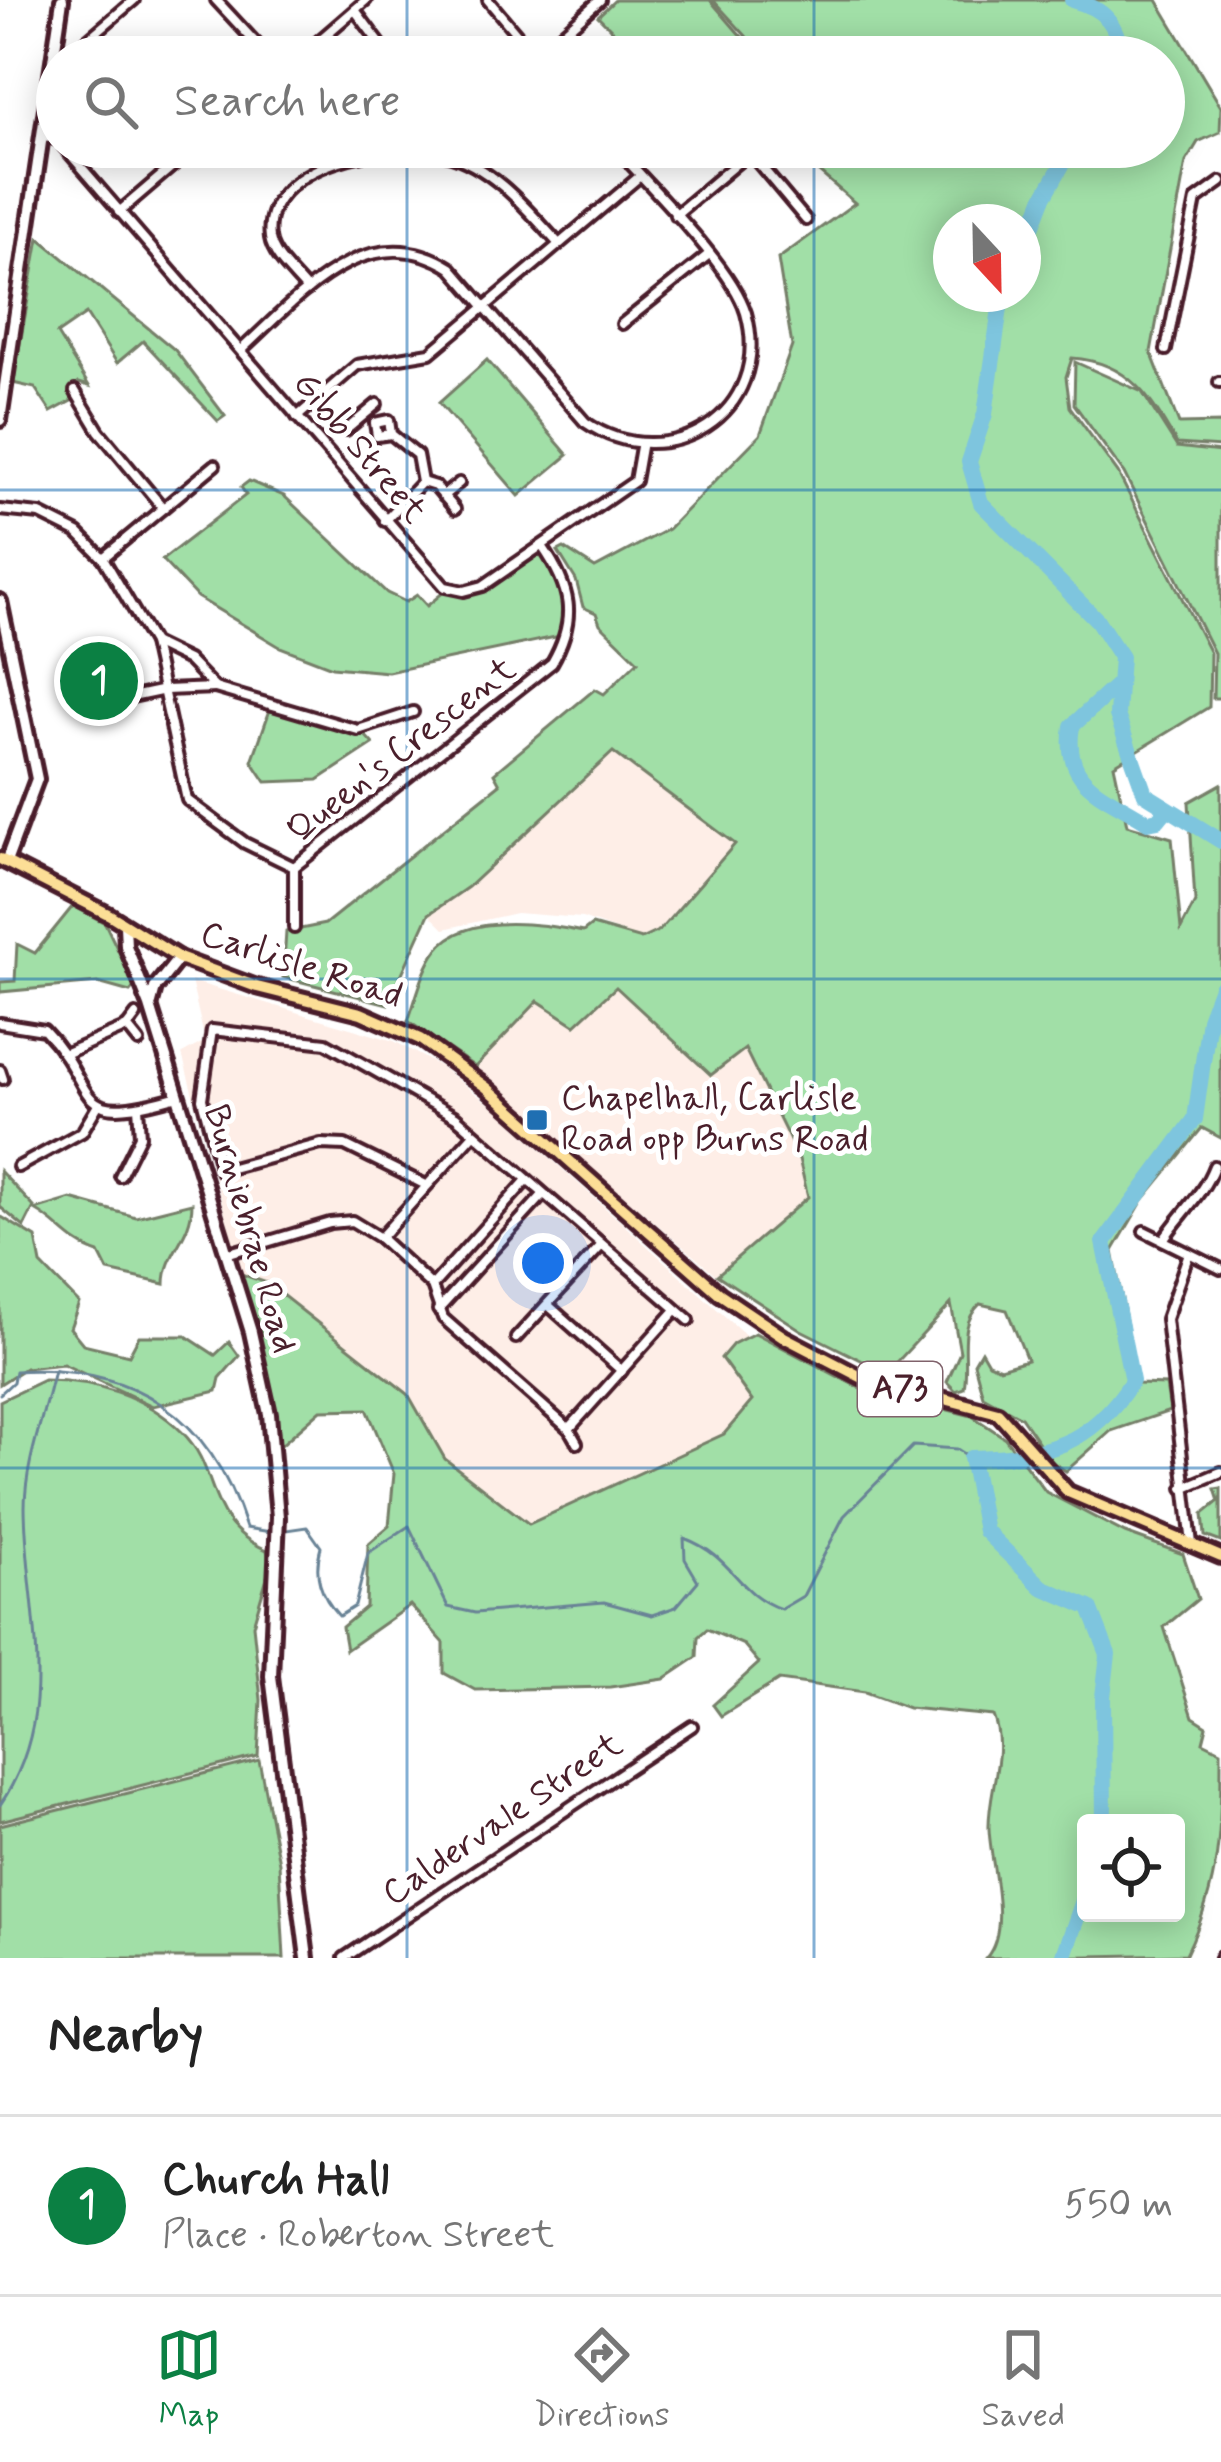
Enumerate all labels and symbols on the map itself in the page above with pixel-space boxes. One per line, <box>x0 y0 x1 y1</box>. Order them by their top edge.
north arrow <box>933 204 1041 312</box>
street label: Gibb Street <box>281 362 437 534</box>
pin: 1 <box>60 636 138 726</box>
street label: Queen's Crescent <box>278 647 526 855</box>
street label: Carlisle Road <box>194 911 408 1021</box>
place label: Chapelhall, Carlisle Road opp Burns Road <box>561 1076 868 1164</box>
street label: Burniebrae Road <box>191 1099 307 1359</box>
marker: Chapelhall, Carlisle Road opp Burns Road <box>524 1107 550 1133</box>
your location <box>513 1233 573 1293</box>
road number: A73 <box>858 1362 942 1416</box>
street label: Caldervale Street <box>374 1722 632 1918</box>

